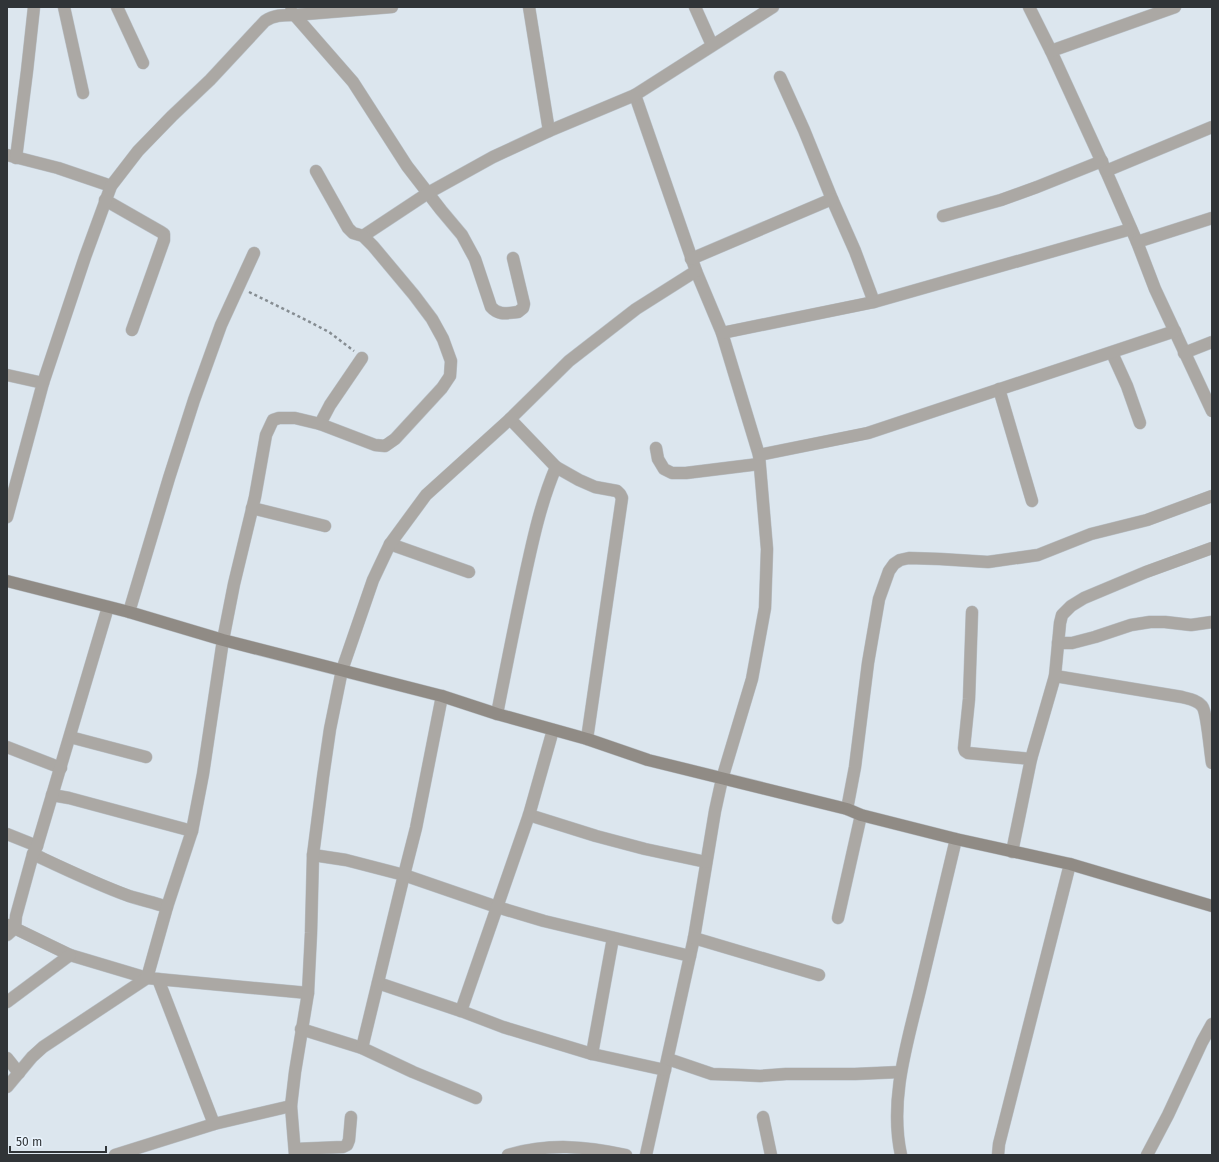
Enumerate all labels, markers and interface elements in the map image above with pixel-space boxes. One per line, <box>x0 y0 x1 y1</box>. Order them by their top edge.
scale bar <box>10 1128 106 1154</box>
text: 50 m <box>16 1135 42 1149</box>

